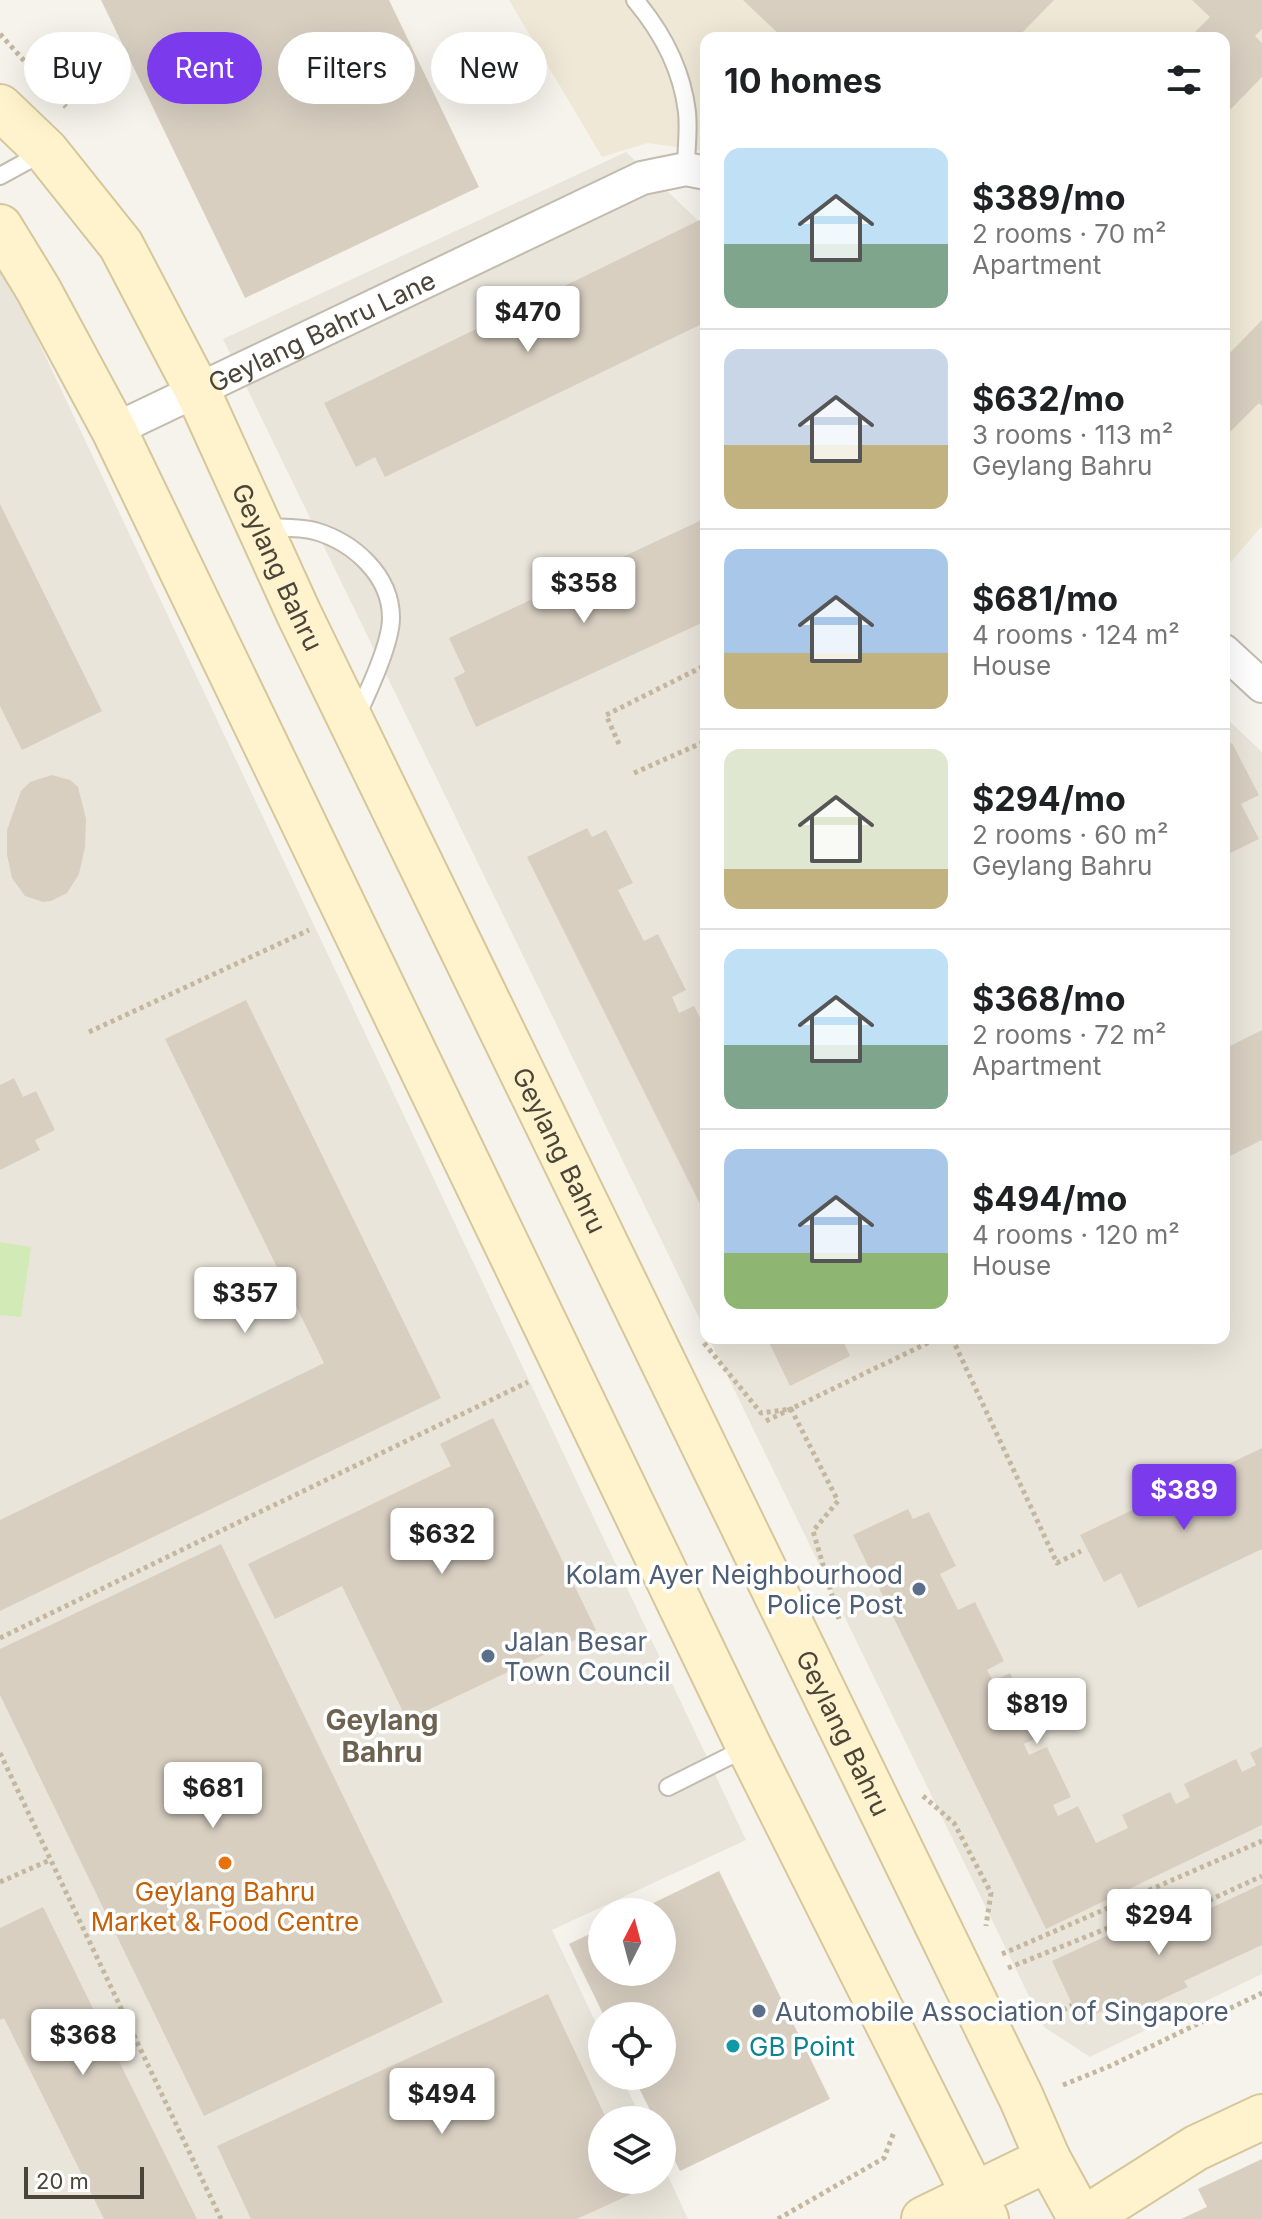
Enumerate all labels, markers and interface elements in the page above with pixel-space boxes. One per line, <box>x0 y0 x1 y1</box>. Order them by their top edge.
chip: Buy <box>24 32 131 104</box>
chip: Rent <box>147 32 262 104</box>
chip: Filters <box>278 32 415 104</box>
chip: New <box>431 32 547 104</box>
icon: filters <box>1162 58 1206 102</box>
text: 10 homes <box>724 60 882 101</box>
text: $389/mo <box>972 177 1126 218</box>
icon: home <box>788 180 884 276</box>
text: 2 rooms · 70 m² <box>972 218 1167 249</box>
text: Apartment <box>972 249 1101 280</box>
street label: Geylang Bahru Lane <box>203 264 440 398</box>
pin: $470 <box>481 286 575 354</box>
text: $470 <box>495 296 561 327</box>
text: $632/mo <box>972 378 1125 419</box>
icon: home <box>788 381 884 477</box>
text: 3 rooms · 113 m² <box>972 419 1173 450</box>
text: Geylang Bahru <box>972 450 1152 481</box>
street label: Geylang Bahru <box>226 478 330 655</box>
pin: $358 <box>537 557 631 625</box>
text: $358 <box>550 567 618 598</box>
text: $681/mo <box>972 578 1118 619</box>
icon: home <box>788 581 884 677</box>
text: 4 rooms · 124 m² <box>972 619 1180 650</box>
text: House <box>972 650 1051 681</box>
text: $294/mo <box>972 778 1126 819</box>
icon: home <box>788 781 884 877</box>
text: 2 rooms · 60 m² <box>972 819 1168 850</box>
text: Geylang Bahru <box>972 850 1152 881</box>
text: $368/mo <box>972 978 1126 1019</box>
icon: home <box>788 981 884 1077</box>
text: 2 rooms · 72 m² <box>972 1019 1166 1050</box>
text: Apartment <box>972 1050 1101 1081</box>
street label: Geylang Bahru <box>507 1062 613 1238</box>
text: $494/mo <box>972 1178 1127 1219</box>
icon: home <box>788 1181 884 1277</box>
text: 4 rooms · 120 m² <box>972 1219 1180 1250</box>
text: House <box>972 1250 1051 1281</box>
pin: $357 <box>198 1267 292 1335</box>
text: $357 <box>212 1277 278 1308</box>
pin: $389 <box>1137 1464 1231 1532</box>
text: $389 <box>1150 1474 1218 1505</box>
pin: $632 <box>395 1508 489 1576</box>
text: $632 <box>408 1518 476 1549</box>
place label: Kolam Ayer Neighbourhood Police Post <box>566 1559 903 1620</box>
marker: Kolam Ayer Neighbourhood Police Post <box>910 1580 928 1598</box>
place label: Jalan Besar Town Council <box>504 1626 671 1687</box>
street label: Geylang Bahru <box>790 1645 897 1821</box>
marker: Jalan Besar Town Council <box>479 1647 497 1665</box>
pin: $819 <box>990 1678 1084 1746</box>
text: $819 <box>1006 1688 1068 1719</box>
district label: Geylang Bahru <box>325 1703 439 1769</box>
pin: $681 <box>166 1762 260 1830</box>
text: $681 <box>182 1772 244 1803</box>
marker: Geylang Bahru Market & Food Centre <box>216 1854 234 1872</box>
place label: Geylang Bahru Market & Food Centre <box>91 1876 359 1937</box>
pin: $294 <box>1112 1889 1206 1957</box>
north arrow <box>588 1898 676 1986</box>
map controls <box>588 1898 676 2194</box>
text: $294 <box>1125 1899 1193 1930</box>
place label: Automobile Association of Singapore <box>775 1996 1229 2027</box>
button: locate <box>588 2002 676 2090</box>
marker: Automobile Association of Singapore <box>750 2002 768 2020</box>
pin: $368 <box>36 2009 130 2077</box>
text: $368 <box>49 2019 117 2050</box>
place label: GB Point <box>749 2031 855 2062</box>
marker: GB Point <box>724 2037 742 2055</box>
pin: $494 <box>395 2068 489 2136</box>
text: $494 <box>407 2078 477 2109</box>
button: layers <box>588 2106 676 2194</box>
scale bar <box>24 2163 144 2199</box>
text: 20 m <box>36 2168 89 2194</box>

